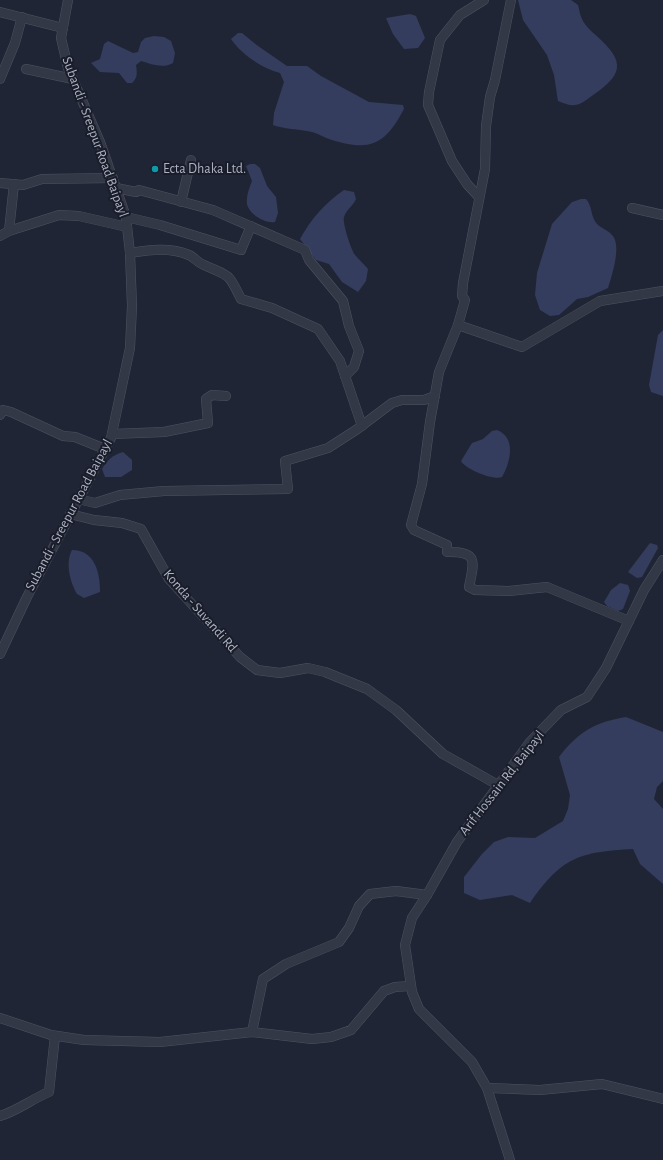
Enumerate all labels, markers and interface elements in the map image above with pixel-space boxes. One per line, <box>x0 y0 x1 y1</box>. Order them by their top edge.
street label: Subandi - Sreepur Road Baipayl <box>59 55 131 219</box>
place label: Ecta Dhaka Ltd. <box>163 162 246 176</box>
marker: Ecta Dhaka Ltd. <box>150 164 160 174</box>
street label: Subandi - Sreepur Road Baipayl <box>23 437 115 593</box>
street label: Konda - Suvandi Rd <box>161 567 239 655</box>
street label: Arif Hossain Rd, Baipayl <box>457 728 547 838</box>

